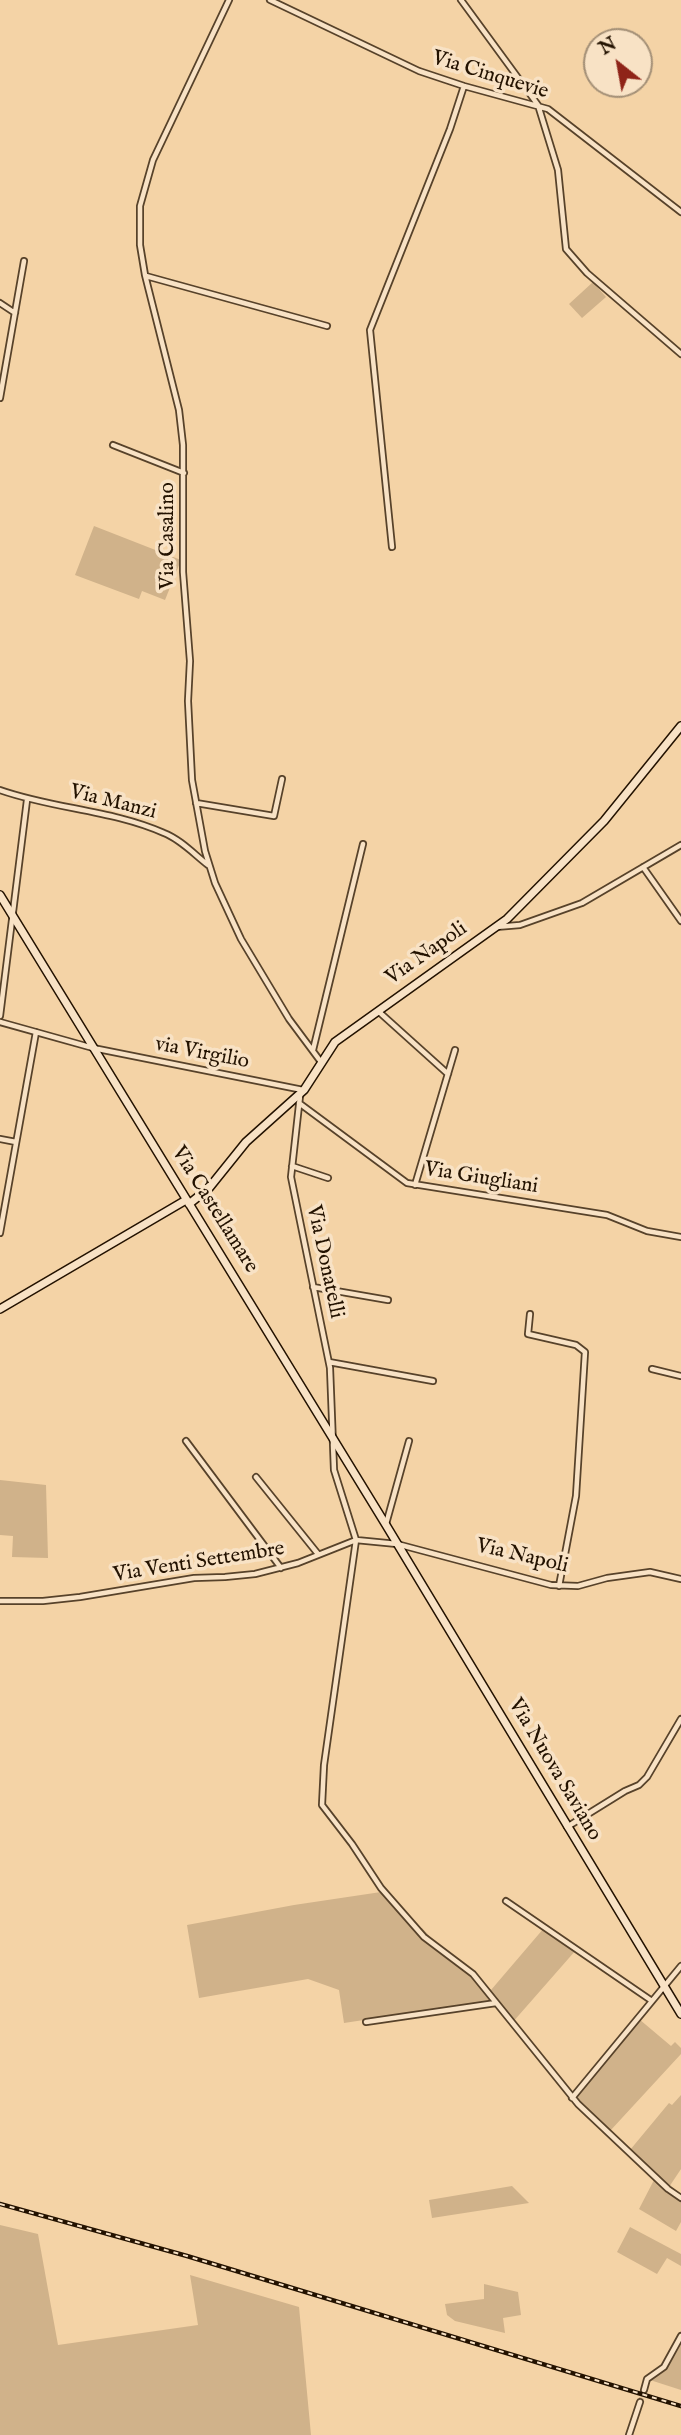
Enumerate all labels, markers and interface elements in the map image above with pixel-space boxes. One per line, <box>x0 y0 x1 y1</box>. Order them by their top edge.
north arrow <box>583 28 653 98</box>
text: N <box>595 32 621 61</box>
street label: Via Cinquevie <box>429 46 551 106</box>
street label: Via Casalino <box>156 482 182 590</box>
street label: Via Manzi <box>67 780 159 826</box>
street label: Via Napoli <box>381 917 473 991</box>
street label: via Virgilio <box>153 1033 251 1075</box>
street label: Via Castellamare <box>165 1142 263 1278</box>
street label: Via Giugliani <box>422 1158 540 1200</box>
street label: Via Donatelli <box>300 1203 348 1321</box>
street label: Via Napoli <box>474 1534 570 1580</box>
street label: Via Venti Settembre <box>112 1537 286 1589</box>
street label: Via Nuova Saviano <box>502 1694 606 1846</box>

